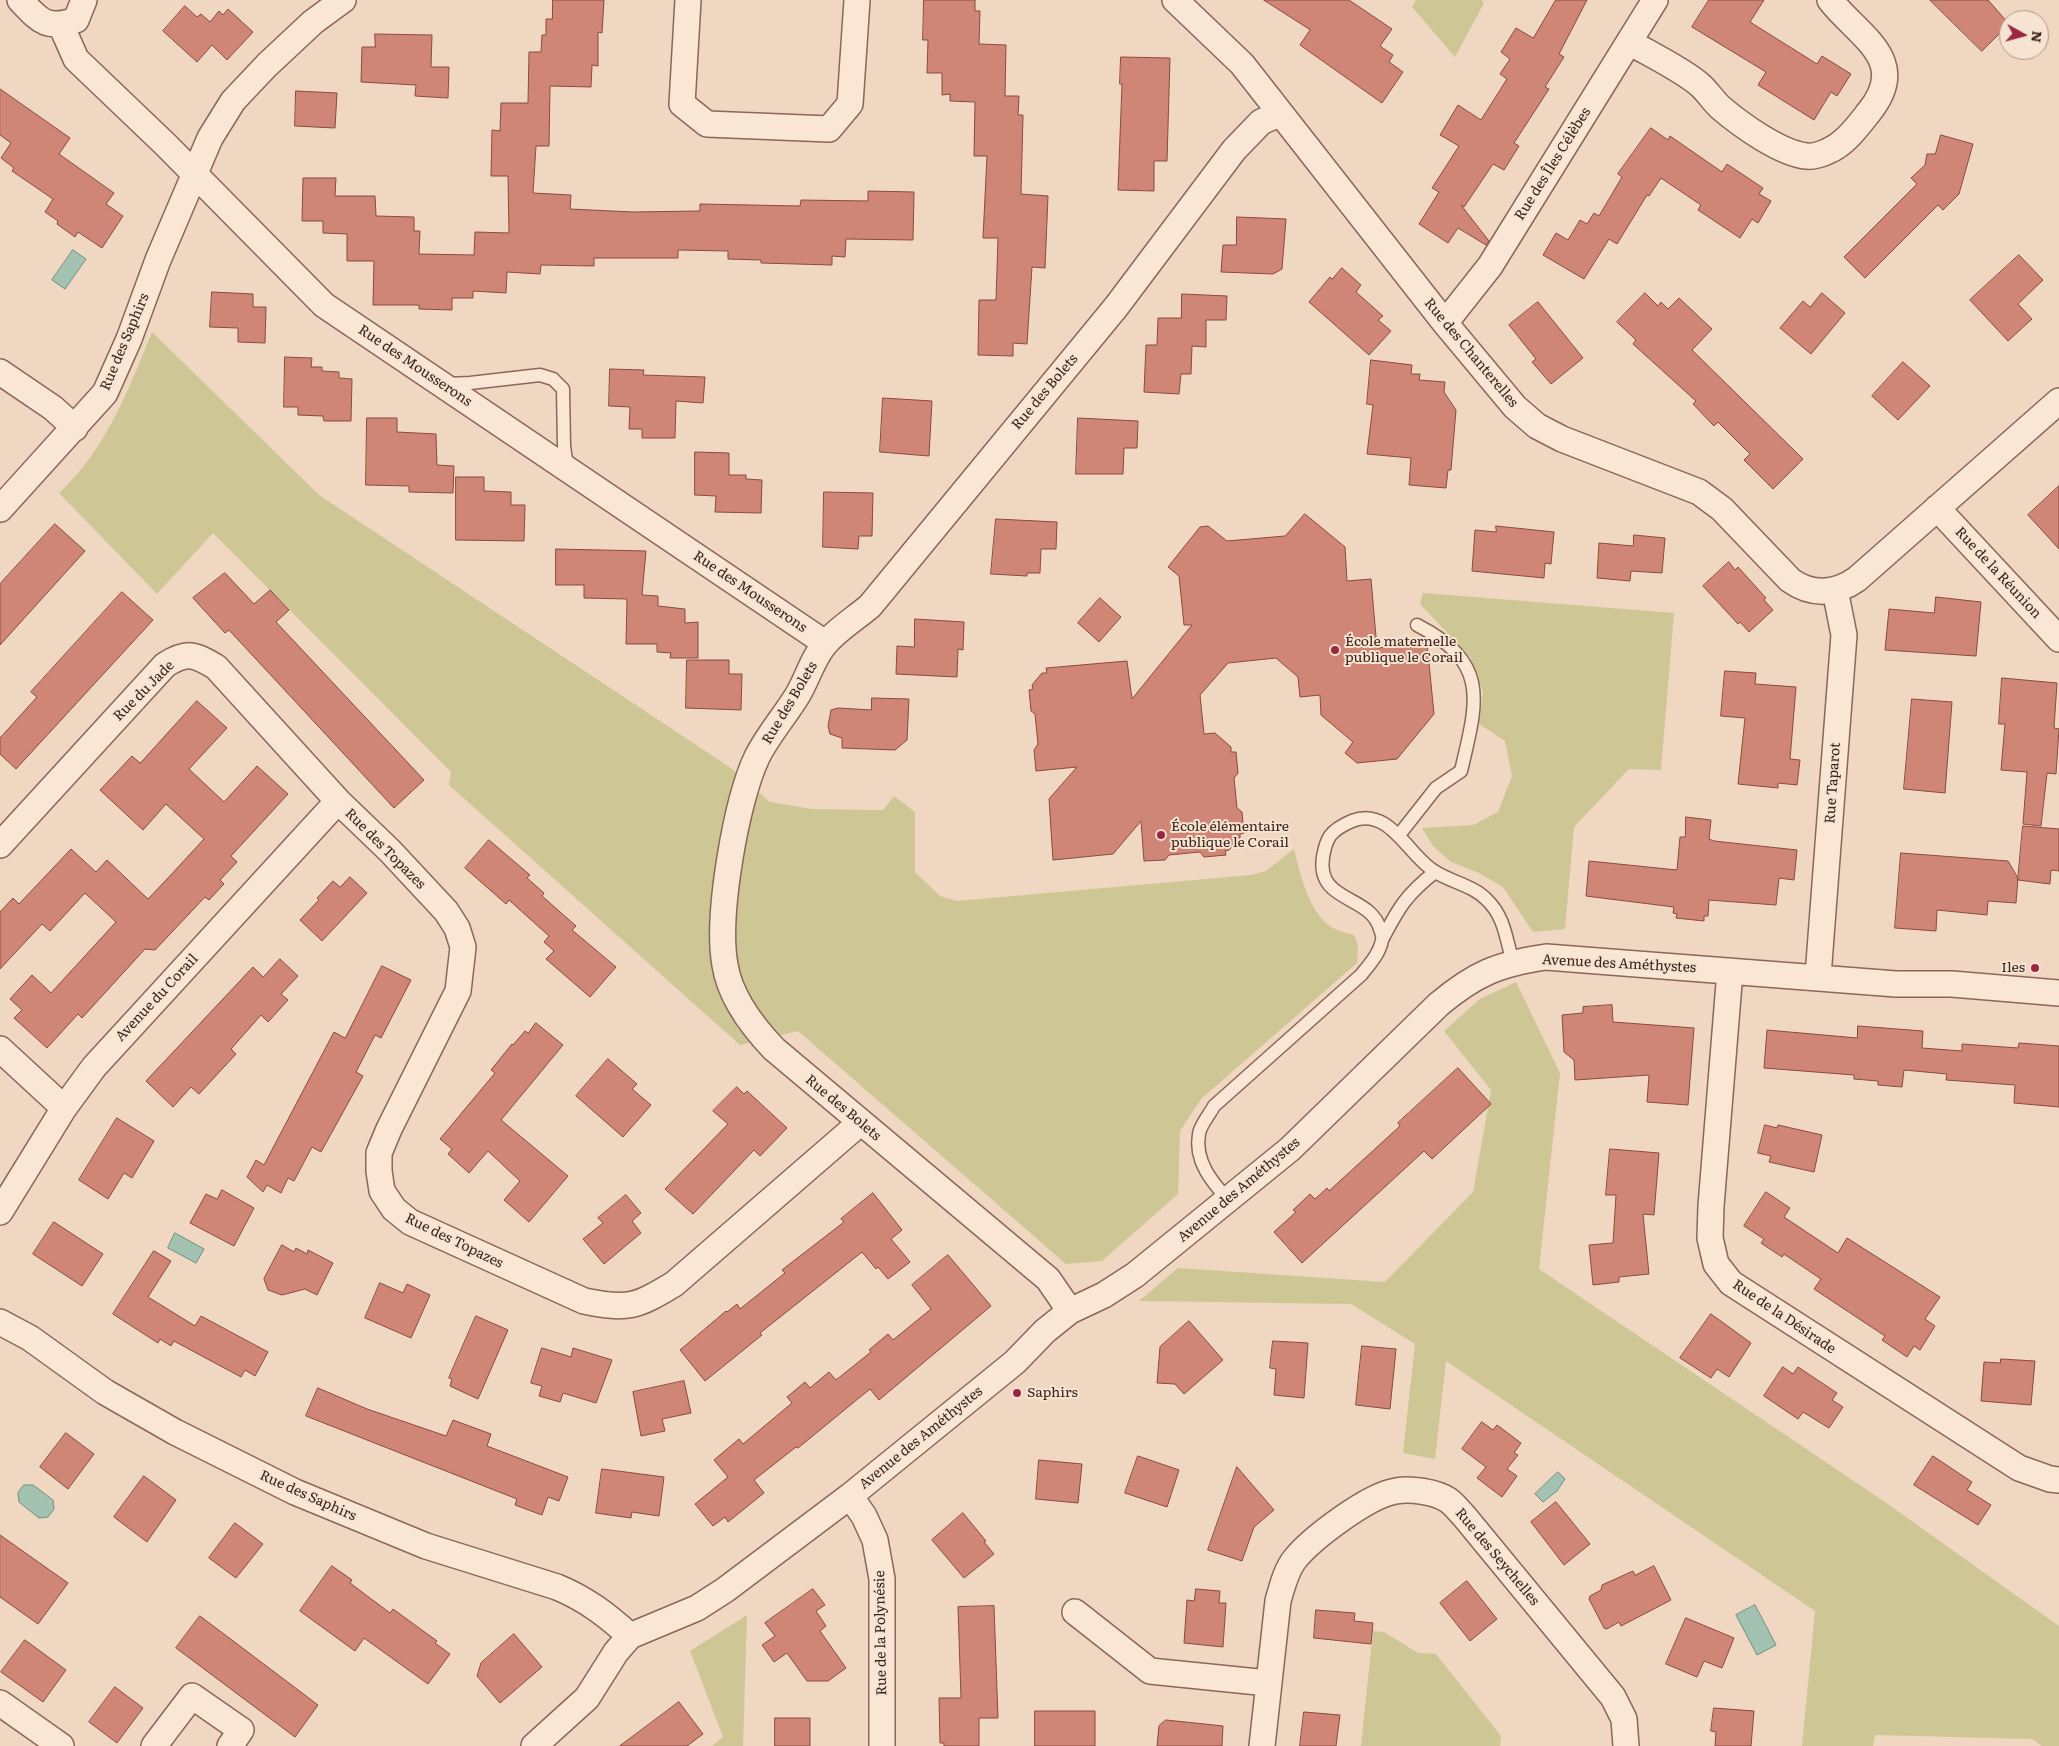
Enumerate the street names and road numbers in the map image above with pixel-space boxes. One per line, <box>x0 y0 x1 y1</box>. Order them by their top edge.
street label: Rue des Îles Célèbes <box>1512 105 1594 223</box>
street label: Rue des Saphirs <box>97 291 153 393</box>
street label: Rue des Chanterelles <box>1420 295 1522 411</box>
street label: Rue des Mousserons <box>355 322 475 410</box>
street label: Rue des Bolets <box>1008 351 1082 433</box>
street label: Rue de la Réunion <box>1951 524 2045 622</box>
street label: Rue des Mousserons <box>690 548 810 636</box>
street label: Rue du Jade <box>110 657 178 725</box>
street label: Rue des Bolets <box>759 659 821 747</box>
street label: Rue Taparot <box>1822 742 1844 824</box>
street label: Rue des Topazes <box>341 805 429 893</box>
street label: Avenue du Corail <box>112 951 202 1045</box>
street label: Avenue des Améthystes <box>1542 952 1696 976</box>
street label: Rue des Bolets <box>802 1071 884 1145</box>
street label: Avenue des Améthystes <box>1175 1134 1303 1246</box>
street label: Rue des Topazes <box>402 1210 506 1272</box>
street label: Rue de la Désirade <box>1729 1276 1839 1358</box>
street label: Avenue des Améthystes <box>856 1383 986 1493</box>
street label: Rue des Saphirs <box>257 1467 359 1525</box>
street label: Rue des Seychelles <box>1451 1505 1543 1609</box>
street label: Rue de la Polynésie <box>872 1570 890 1696</box>

